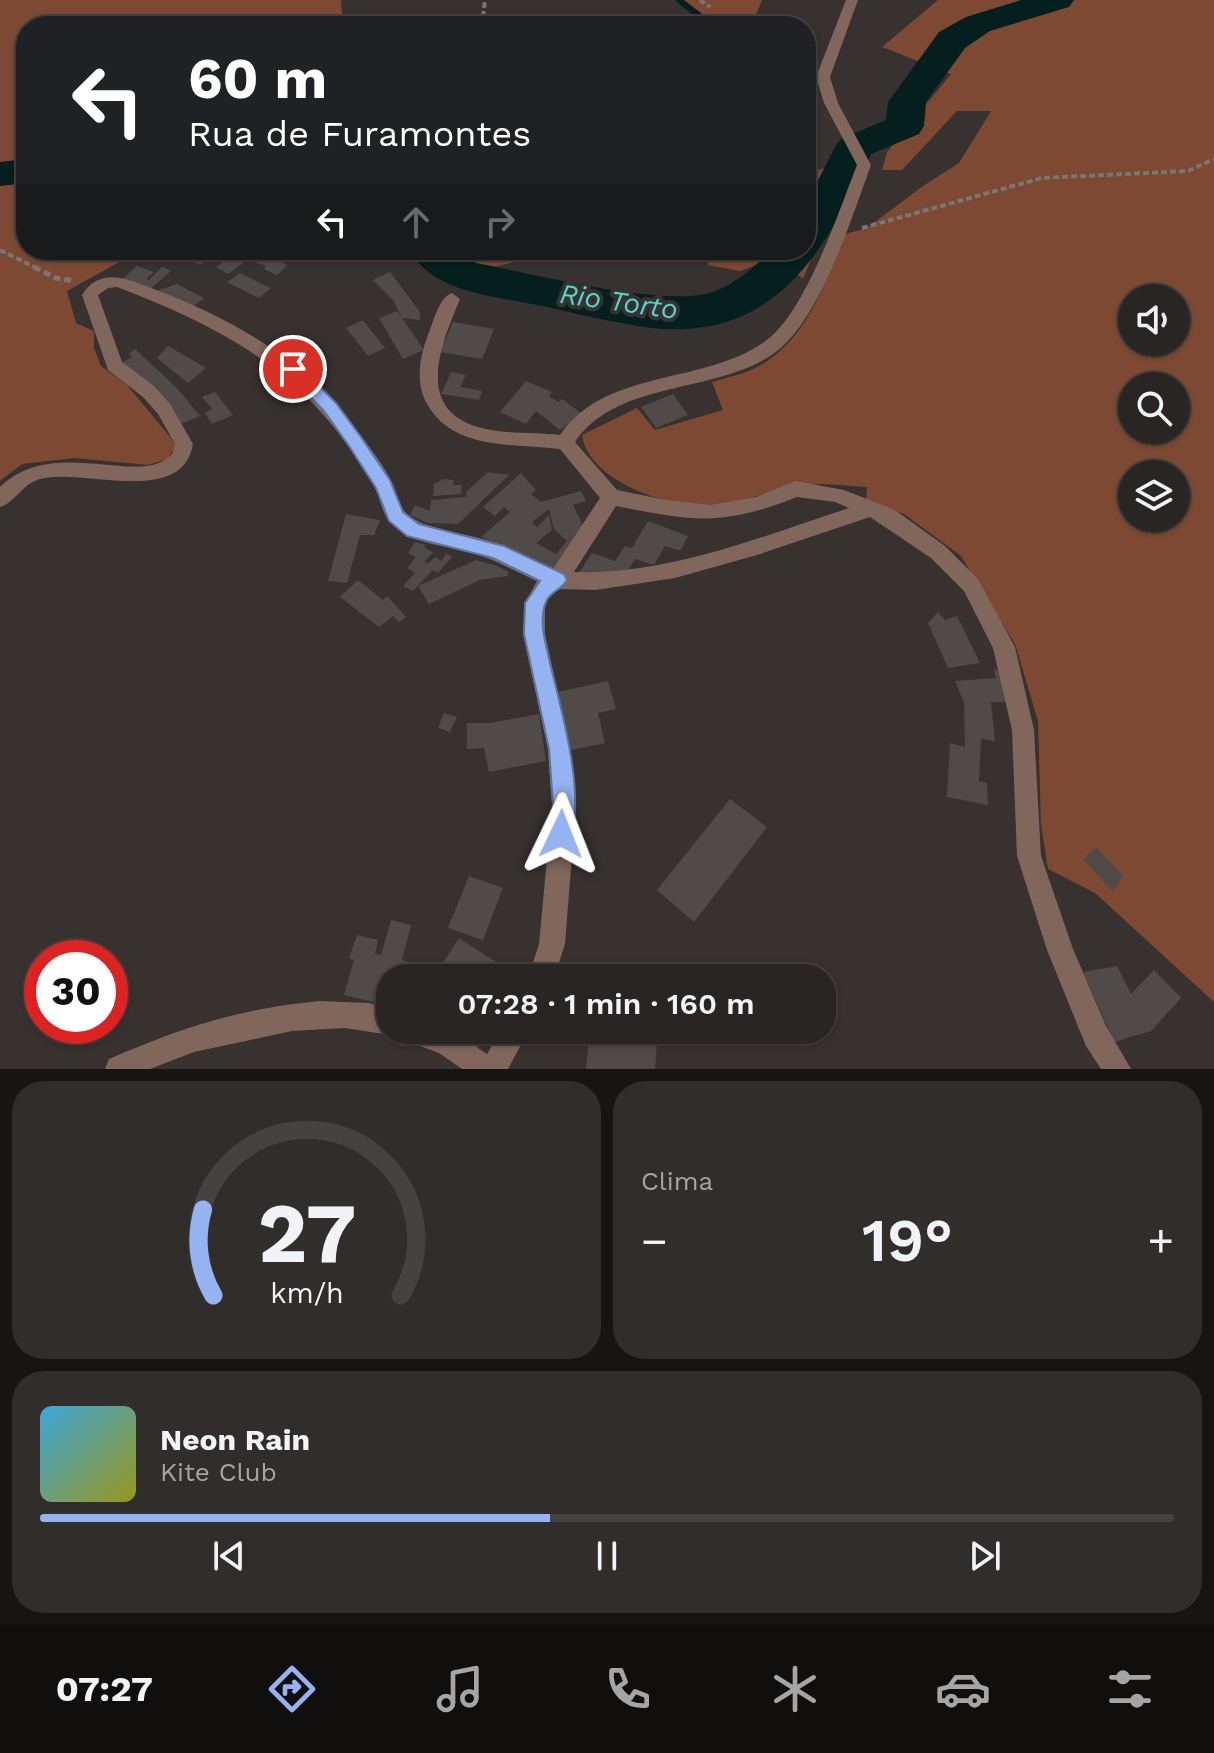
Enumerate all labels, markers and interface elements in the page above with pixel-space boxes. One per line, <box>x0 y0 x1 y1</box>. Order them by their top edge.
text: 60 m <box>188 46 327 112</box>
icon: left <box>56 48 160 152</box>
text: Rua de Furamontes <box>188 113 531 155</box>
icon: left <box>310 200 354 244</box>
icon: ahead <box>394 200 438 244</box>
icon: right <box>478 200 522 244</box>
water label: Rio Torto <box>558 277 680 326</box>
map controls <box>1118 284 1190 532</box>
button: sound <box>1118 284 1190 356</box>
pin <box>259 335 327 403</box>
icon: arrive <box>271 347 315 391</box>
button: search <box>1118 372 1190 444</box>
button: layers <box>1118 460 1190 532</box>
position arrow <box>519 792 603 876</box>
speed limit sign: 30 <box>24 940 128 1044</box>
text: 07:28 · 1 min · 160 m <box>457 986 755 1021</box>
text: Clima <box>641 1166 713 1196</box>
text: 27 <box>257 1185 356 1282</box>
text: 19° <box>862 1205 953 1276</box>
text: − <box>641 1215 668 1267</box>
text: + <box>1147 1215 1174 1267</box>
text: km/h <box>270 1276 343 1310</box>
text: Neon Rain <box>160 1422 310 1457</box>
text: Kite Club <box>160 1457 277 1487</box>
icon: previous <box>207 1534 251 1578</box>
icon: pause <box>585 1534 629 1578</box>
icon: next <box>963 1534 1007 1578</box>
icon: directions <box>264 1661 320 1717</box>
icon: music <box>432 1661 488 1717</box>
icon: phone <box>600 1661 656 1717</box>
icon: climate <box>767 1661 823 1717</box>
icon: car <box>935 1661 991 1717</box>
icon: filters <box>1102 1661 1158 1717</box>
text: 07:27 <box>56 1668 153 1710</box>

